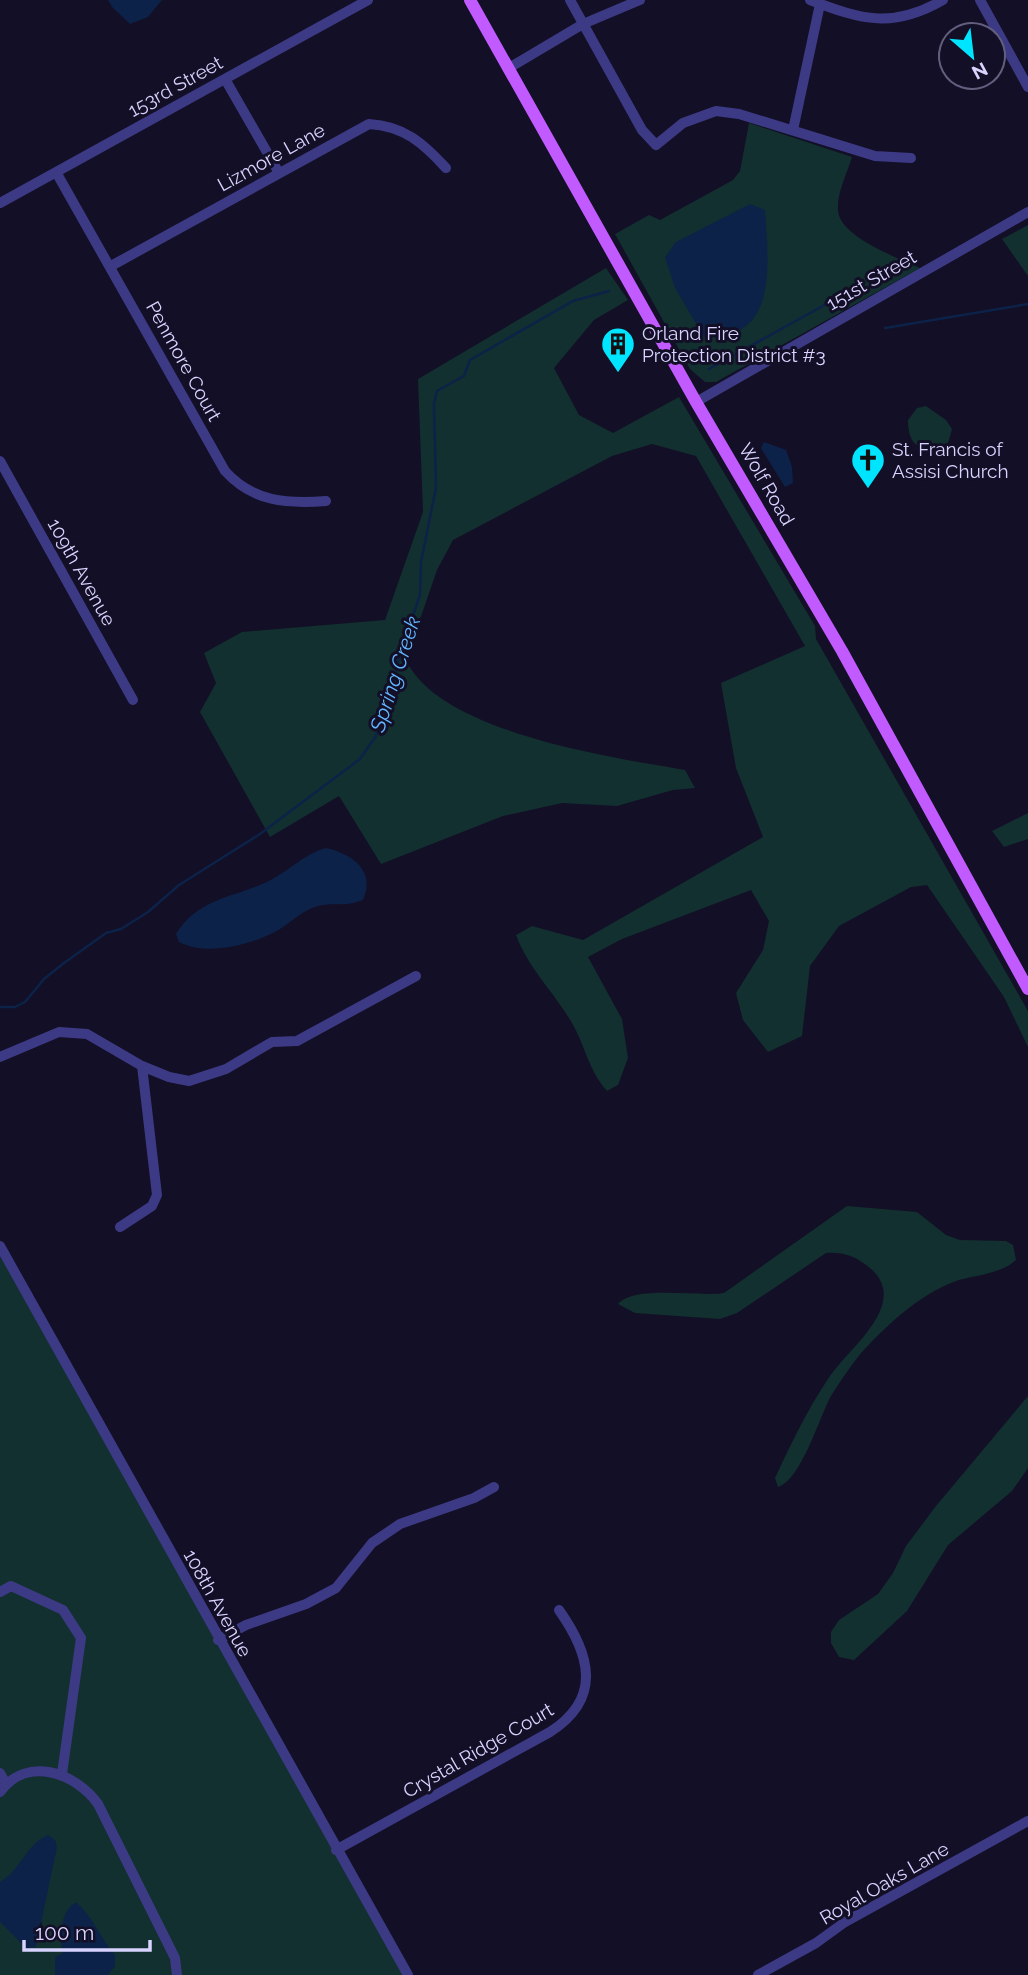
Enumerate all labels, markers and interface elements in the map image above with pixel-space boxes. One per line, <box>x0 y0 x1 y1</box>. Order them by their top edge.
north arrow <box>937 21 1007 91</box>
street label: 153rd Street <box>124 51 227 121</box>
text: N <box>968 58 992 84</box>
street label: Lizmore Lane <box>213 118 329 196</box>
street label: 151st Street <box>822 245 920 314</box>
street label: Penmore Court <box>142 297 226 425</box>
place label: Orland Fire Protection District #3 <box>642 322 826 366</box>
building icon: Orland Fire Protection District #3 <box>599 325 637 374</box>
place label: St. Francis of Assisi Church <box>892 438 1009 482</box>
street label: Wolf Road <box>735 439 799 529</box>
church icon: St. Francis of Assisi Church <box>849 441 887 490</box>
street label: 109th Avenue <box>43 515 121 629</box>
water label: Spring Creek <box>364 613 425 736</box>
street label: 108th Avenue <box>179 1545 257 1661</box>
street label: Crystal Ridge Court <box>399 1698 558 1802</box>
street label: Royal Oaks Lane <box>816 1837 952 1929</box>
scale bar <box>24 1909 150 1953</box>
text: 100 m <box>35 1920 94 1945</box>

